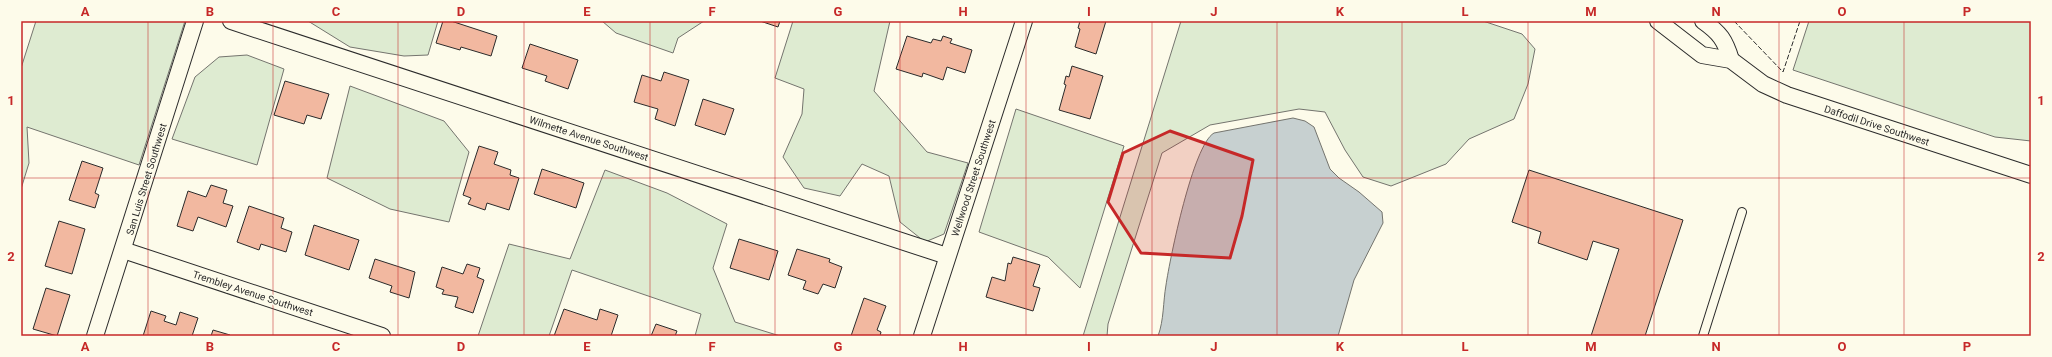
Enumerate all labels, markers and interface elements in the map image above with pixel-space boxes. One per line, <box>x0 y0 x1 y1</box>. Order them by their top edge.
text: A <box>81 4 90 19</box>
text: B <box>206 4 214 19</box>
text: C <box>332 4 341 19</box>
text: D <box>457 4 465 19</box>
text: E <box>583 4 591 19</box>
text: F <box>708 4 716 19</box>
text: G <box>834 4 843 19</box>
text: H <box>958 4 968 19</box>
text: I <box>1087 4 1091 19</box>
text: J <box>1210 4 1218 19</box>
text: K <box>1336 4 1345 19</box>
text: L <box>1461 4 1469 19</box>
text: M <box>1585 4 1597 19</box>
text: N <box>1711 4 1721 19</box>
text: O <box>1838 4 1847 19</box>
text: P <box>1963 4 1971 19</box>
text: 1 <box>7 93 15 108</box>
text: 1 <box>2037 93 2045 108</box>
street label: Daffodil Drive Southwest <box>1823 103 1931 148</box>
street label: Wilmette Avenue Southwest <box>528 114 650 163</box>
street label: Wellwood Street Southwest <box>949 118 998 238</box>
street label: San Luis Street Southwest <box>124 122 169 236</box>
text: 2 <box>7 249 15 264</box>
text: 2 <box>2037 249 2045 264</box>
street label: Trembley Avenue Southwest <box>191 269 314 318</box>
text: A <box>81 339 90 354</box>
text: B <box>206 339 214 354</box>
text: C <box>332 339 341 354</box>
text: D <box>457 339 465 354</box>
text: E <box>583 339 591 354</box>
text: F <box>708 339 716 354</box>
text: G <box>834 339 843 354</box>
text: H <box>958 339 968 354</box>
text: I <box>1087 339 1091 354</box>
text: J <box>1210 339 1218 354</box>
text: K <box>1336 339 1345 354</box>
text: L <box>1461 339 1469 354</box>
text: M <box>1585 339 1597 354</box>
text: N <box>1711 339 1721 354</box>
text: O <box>1838 339 1847 354</box>
text: P <box>1963 339 1971 354</box>

